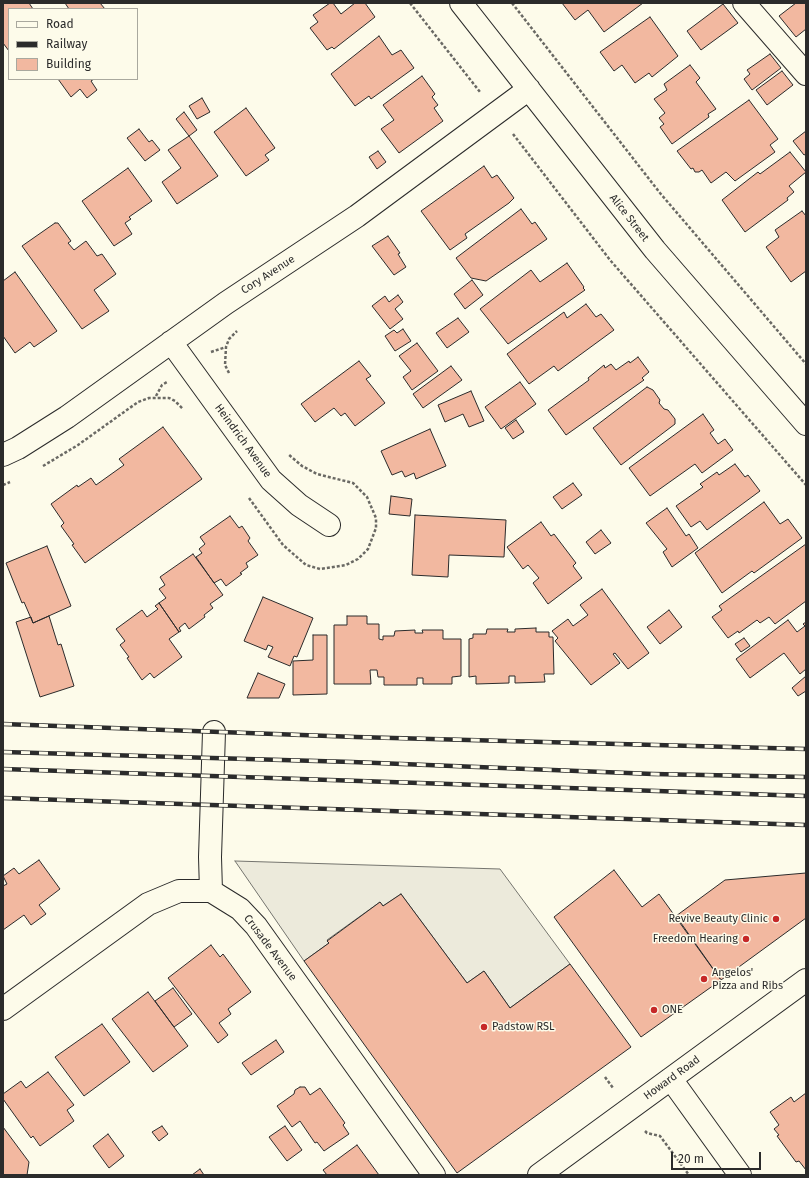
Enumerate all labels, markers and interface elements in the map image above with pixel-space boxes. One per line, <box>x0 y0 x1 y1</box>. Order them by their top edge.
legend <box>8 8 138 80</box>
text: Road <box>46 17 74 31</box>
text: Railway <box>46 37 87 51</box>
text: Building <box>46 57 91 71</box>
street label: Alice Street <box>606 192 652 244</box>
street label: Cory Avenue <box>239 253 297 297</box>
street label: Heindrich Avenue <box>212 401 274 481</box>
street label: Crusade Avenue <box>241 912 299 984</box>
place label: Revive Beauty Clinic <box>668 912 768 926</box>
marker: Revive Beauty Clinic <box>771 914 781 924</box>
place label: Freedom Hearing <box>653 932 738 946</box>
marker: Freedom Hearing <box>741 934 751 944</box>
place label: Angelos' Pizza and Ribs <box>712 966 783 992</box>
marker: Angelos' Pizza and Ribs <box>699 974 709 984</box>
place label: ONE <box>662 1003 683 1017</box>
marker: ONE <box>649 1005 659 1015</box>
place label: Padstow RSL <box>492 1020 555 1034</box>
marker: Padstow RSL <box>479 1022 489 1032</box>
street label: Howard Road <box>641 1053 703 1103</box>
scale bar <box>673 1144 763 1170</box>
text: 20 m <box>678 1152 704 1166</box>

